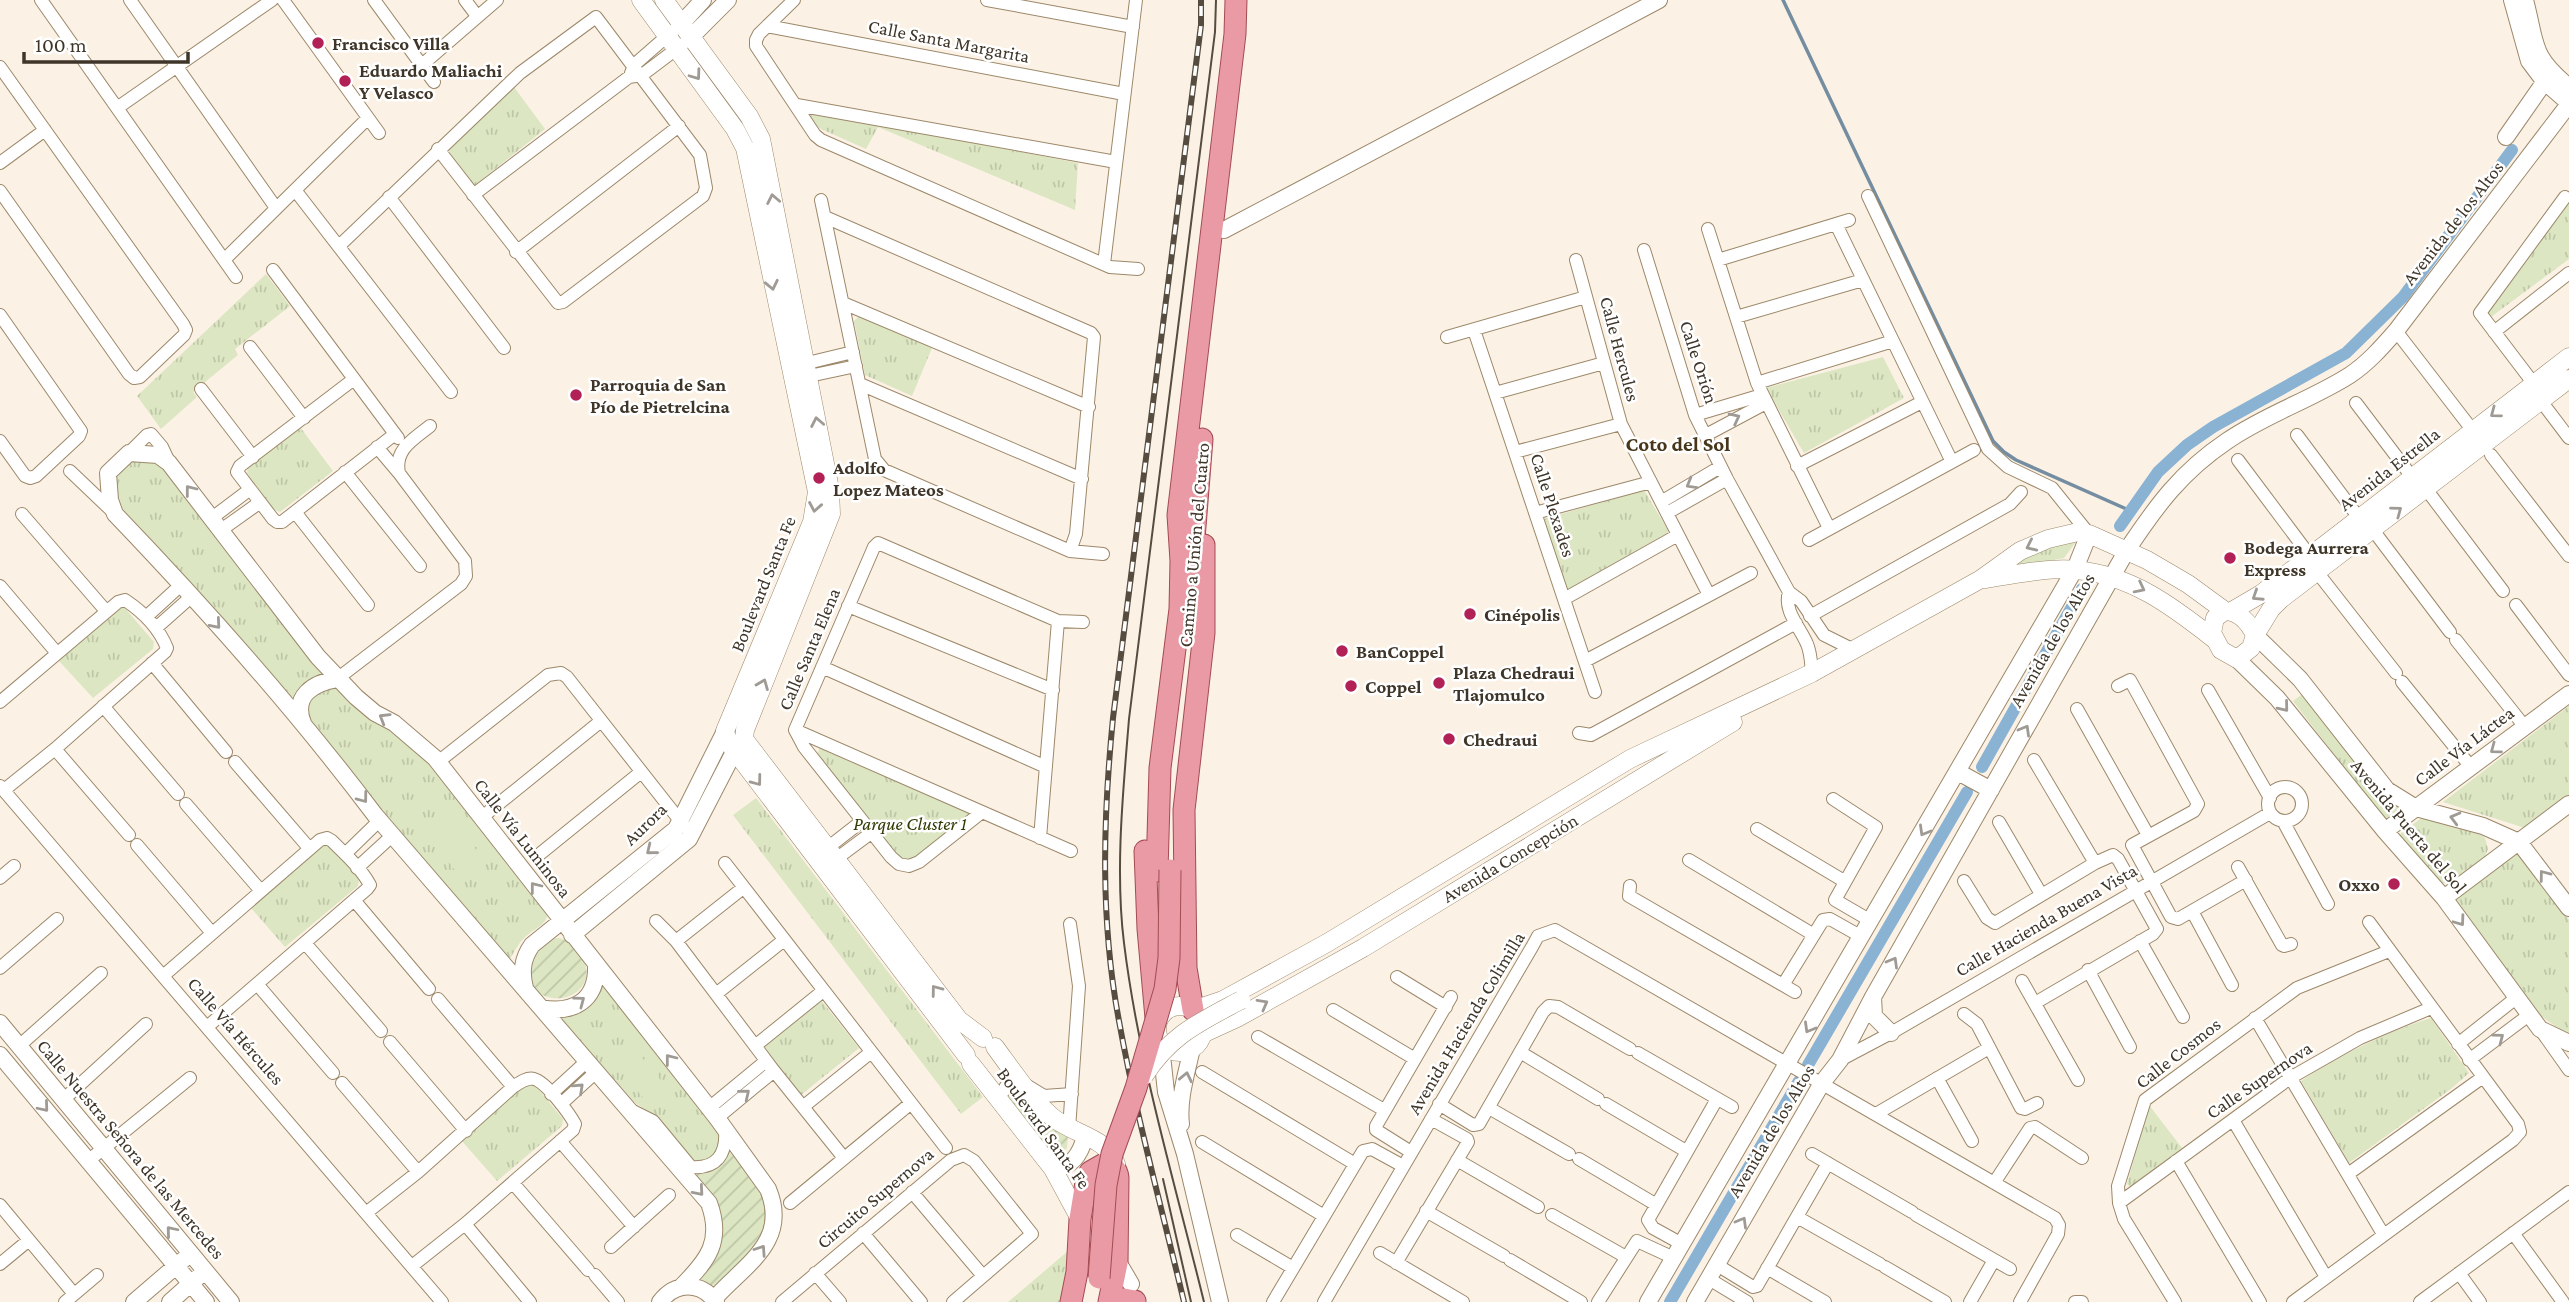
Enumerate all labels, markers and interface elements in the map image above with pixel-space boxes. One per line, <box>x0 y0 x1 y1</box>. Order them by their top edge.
street label: Calle Santa Margarita <box>867 15 1032 67</box>
scale bar <box>24 21 189 65</box>
text: 100 m <box>35 33 87 57</box>
place label: Francisco Villa <box>332 33 450 54</box>
marker: Francisco Villa <box>310 35 326 51</box>
place label: Eduardo Maliachi Y Velasco <box>359 60 503 103</box>
one-way arrow <box>688 67 700 80</box>
marker: Eduardo Maliachi Y Velasco <box>337 73 353 89</box>
street label: Avenida de los Altos <box>2398 157 2508 289</box>
one-way arrow <box>767 193 782 205</box>
one-way arrow <box>764 279 779 291</box>
street label: Calle Hercules <box>1596 294 1644 404</box>
street label: Calle Orión <box>1676 318 1722 406</box>
place label: Parroquia de San Pío de Pietrelcina <box>590 374 731 417</box>
marker: Parroquia de San Pío de Pietrelcina <box>568 387 584 403</box>
one-way arrow <box>2491 405 2503 417</box>
one-way arrow <box>1728 413 1740 427</box>
one-way arrow <box>810 416 825 428</box>
street label: Avenida Estrella <box>2334 423 2444 515</box>
district label: Coto del Sol <box>1626 432 1730 456</box>
street label: Camino a Unión del Cuatro <box>1175 442 1213 648</box>
street label: Calle Plexades <box>1526 450 1580 560</box>
place label: Adolfo Lopez Mateos <box>832 457 944 500</box>
marker: Adolfo Lopez Mateos <box>811 470 827 486</box>
one-way arrow <box>1685 476 1698 489</box>
one-way arrow <box>186 485 199 498</box>
one-way arrow <box>808 501 823 513</box>
one-way arrow <box>2390 506 2402 519</box>
street label: Boulevard Santa Fe <box>726 513 800 655</box>
place label: Bodega Aurrera Express <box>2244 537 2369 580</box>
one-way arrow <box>2026 538 2038 552</box>
marker: Bodega Aurrera Express <box>2222 550 2238 566</box>
street label: Avenida de los Altos <box>2005 569 2099 711</box>
one-way arrow <box>2133 580 2145 594</box>
street label: Calle Santa Elena <box>774 584 844 713</box>
one-way arrow <box>2251 588 2264 601</box>
place label: Cinépolis <box>1484 604 1560 625</box>
marker: Cinépolis <box>1462 606 1478 622</box>
one-way arrow <box>208 616 220 629</box>
place label: BanCoppel <box>1356 641 1444 662</box>
marker: BanCoppel <box>1334 643 1350 659</box>
place label: Plaza Chedraui Tlajomulco <box>1453 662 1575 706</box>
marker: Plaza Chedraui Tlajomulco <box>1431 675 1447 691</box>
place label: Coppel <box>1365 676 1422 697</box>
one-way arrow <box>755 678 769 690</box>
marker: Coppel <box>1343 678 1359 694</box>
one-way arrow <box>2276 700 2289 712</box>
street label: Calle Vía Láctea <box>2410 702 2518 790</box>
one-way arrow <box>379 713 392 726</box>
one-way arrow <box>2017 725 2030 738</box>
place label: Chedraui <box>1463 729 1538 750</box>
marker: Chedraui <box>1441 731 1457 747</box>
one-way arrow <box>2490 741 2502 754</box>
street label: Avenida Puerta del Sol <box>2347 755 2471 897</box>
one-way arrow <box>748 773 761 786</box>
street label: Calle Vía Luminosa <box>470 774 576 902</box>
one-way arrow <box>354 790 367 802</box>
street label: Aurora <box>619 798 671 849</box>
street label: Avenida Concepción <box>1438 809 1582 907</box>
one-way arrow <box>2449 812 2461 827</box>
park label: Parque Cluster 1 <box>853 813 967 834</box>
one-way arrow <box>1919 824 1932 837</box>
one-way arrow <box>646 841 659 854</box>
street label: Calle Hacienda Buena Vista <box>1951 859 2141 981</box>
one-way arrow <box>2539 870 2552 883</box>
place label: Oxxo <box>2338 874 2380 895</box>
marker: Oxxo <box>2386 876 2402 892</box>
one-way arrow <box>530 882 543 894</box>
one-way arrow <box>2452 913 2464 926</box>
street label: Avenida Hacienda Colimilla <box>1403 928 1529 1118</box>
one-way arrow <box>1885 956 1898 969</box>
street label: Calle Vía Hércules <box>184 973 288 1089</box>
one-way arrow <box>931 985 944 998</box>
one-way arrow <box>572 997 584 1009</box>
one-way arrow <box>1256 999 1269 1012</box>
street label: Calle Cosmos <box>2131 1013 2225 1093</box>
one-way arrow <box>1804 1021 1817 1033</box>
one-way arrow <box>2491 1033 2504 1046</box>
street label: Calle Nuestra Señora de las Mercedes <box>33 1035 229 1263</box>
street label: Calle Supernova <box>2202 1037 2316 1123</box>
one-way arrow <box>665 1055 678 1067</box>
street label: Avenida de los Altos <box>1723 1061 1819 1201</box>
street label: Boulevard Santa Fe <box>993 1063 1095 1193</box>
one-way arrow <box>1178 1071 1193 1083</box>
one-way arrow <box>570 1083 583 1096</box>
one-way arrow <box>738 1090 750 1103</box>
one-way arrow <box>35 1100 48 1112</box>
street label: Circuito Supernova <box>812 1143 938 1253</box>
one-way arrow <box>691 1183 703 1196</box>
one-way arrow <box>1734 1216 1747 1229</box>
one-way arrow <box>167 1226 179 1239</box>
one-way arrow <box>753 1245 765 1258</box>

